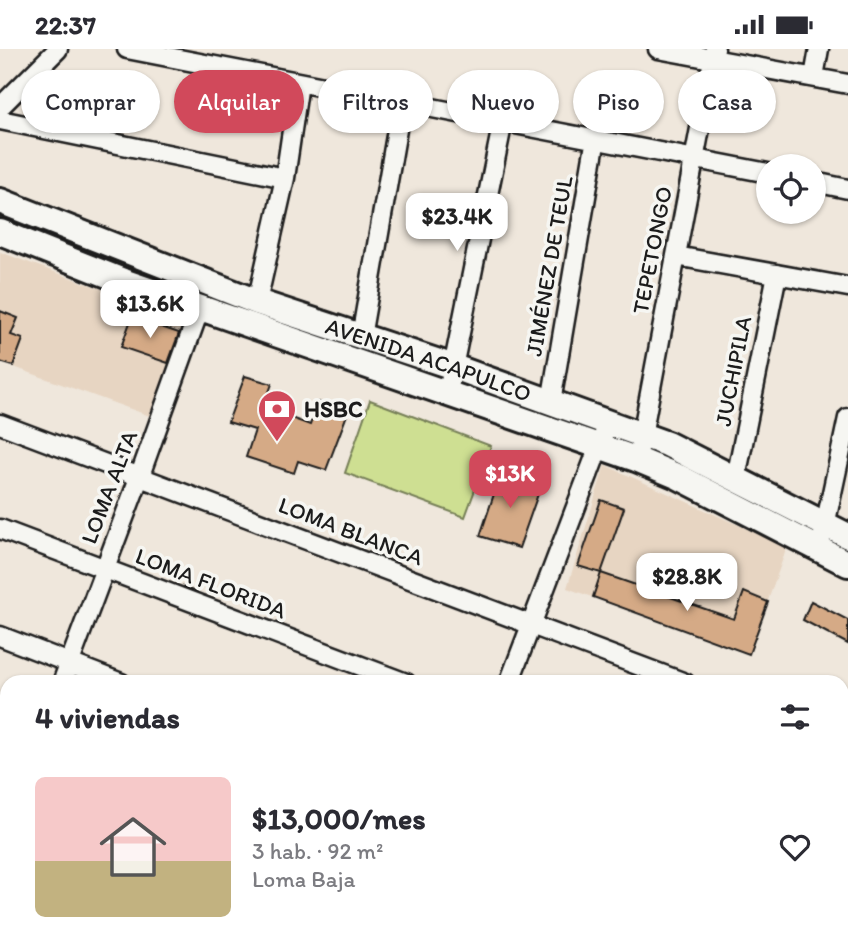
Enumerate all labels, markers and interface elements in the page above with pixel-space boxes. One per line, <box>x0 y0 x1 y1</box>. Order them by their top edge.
text: 22:37 <box>35 9 96 41</box>
chip: Comprar <box>21 70 160 133</box>
chip: Alquilar <box>174 70 304 133</box>
chip: Filtros <box>318 70 433 133</box>
chip: Nuevo <box>447 70 559 133</box>
chip: Piso <box>573 70 664 133</box>
chip: Casa <box>678 70 776 133</box>
map controls <box>756 154 826 224</box>
button: locate <box>756 154 826 224</box>
street label: JIMÉNEZ DE TEUL <box>519 173 579 358</box>
street label: TEPETONGO <box>626 184 678 316</box>
pin: $23.4K <box>400 193 514 253</box>
text: $23.4K <box>422 202 492 230</box>
pin: $13.6K <box>93 281 207 340</box>
text: $13.6K <box>116 289 184 317</box>
street label: AVENIDA ACAPULCO <box>322 312 535 408</box>
street label: JUCHIPILA <box>709 313 757 428</box>
bank icon: HSBC <box>256 388 298 443</box>
place label: HSBC <box>304 395 363 423</box>
street label: LOMA ALTA <box>75 426 144 548</box>
pin: $13K <box>469 451 551 510</box>
text: $13K <box>485 459 535 487</box>
street label: LOMA BLANCA <box>275 491 428 572</box>
street label: LOMA FLORIDA <box>132 541 291 625</box>
pin: $28.8K <box>630 553 744 613</box>
text: $28.8K <box>652 562 722 590</box>
icon: filters <box>776 698 814 736</box>
text: 4 viviendas <box>35 699 180 736</box>
text: $13,000/mes <box>252 800 426 837</box>
icon: home <box>91 805 175 889</box>
icon: heart <box>776 828 814 866</box>
text: 3 hab. · 92 m² <box>252 837 383 865</box>
text: Loma Baja <box>252 865 355 893</box>

